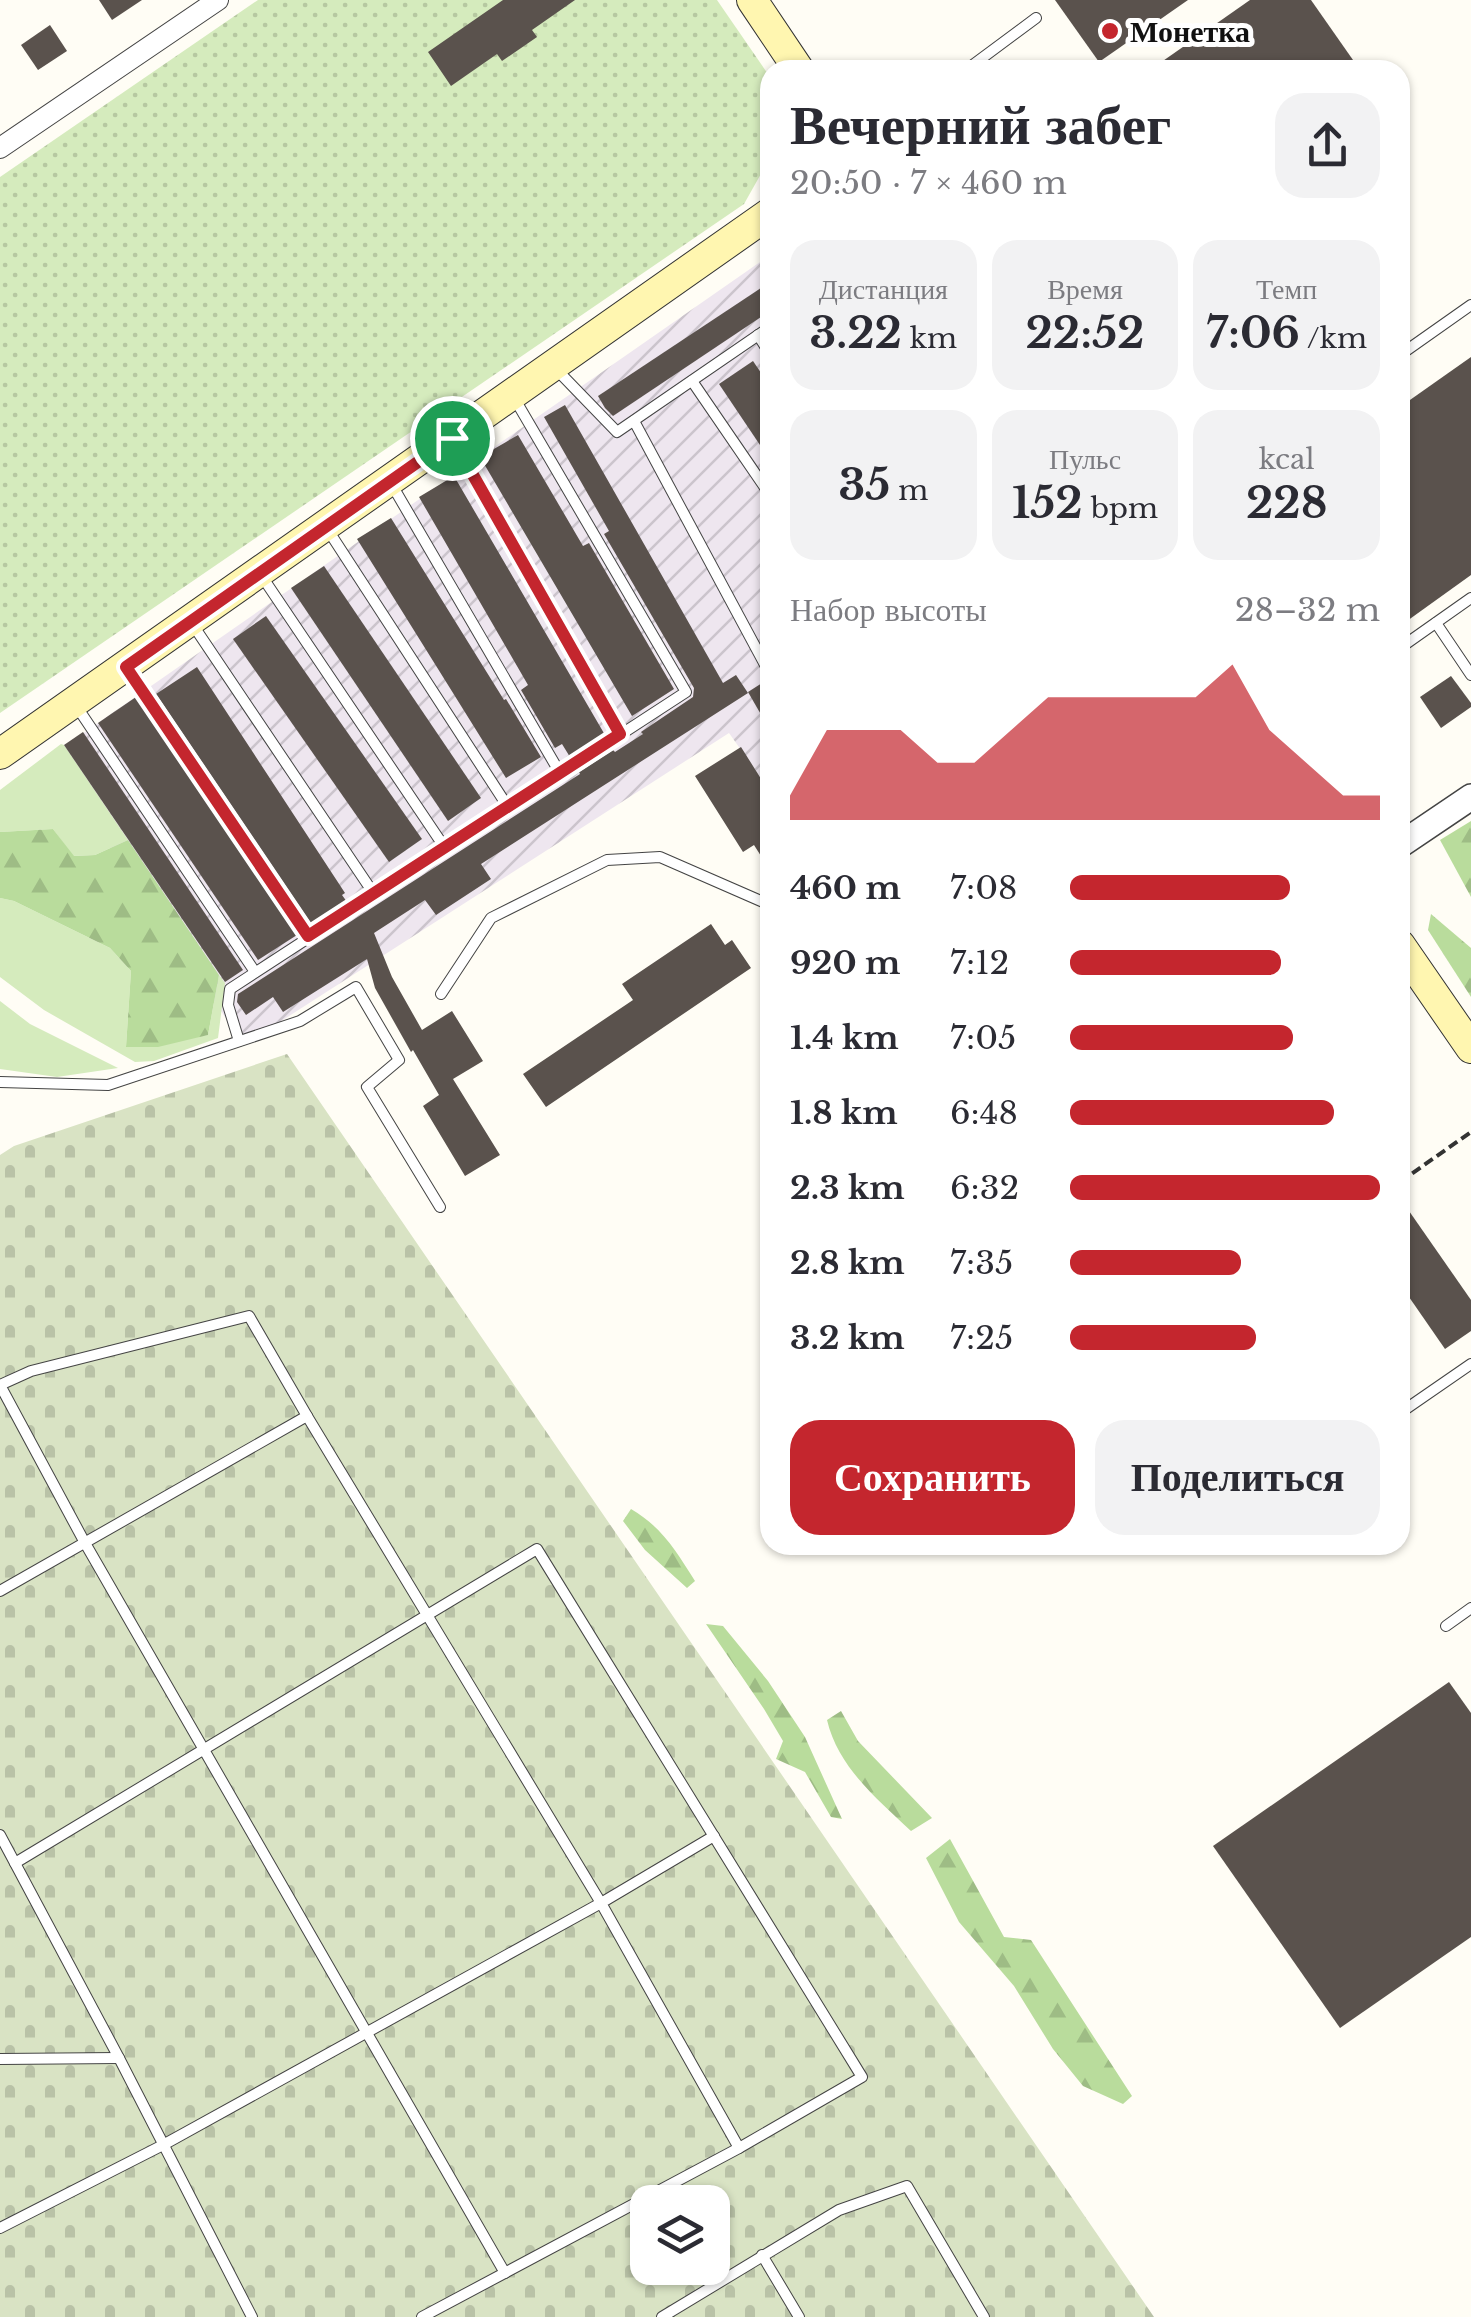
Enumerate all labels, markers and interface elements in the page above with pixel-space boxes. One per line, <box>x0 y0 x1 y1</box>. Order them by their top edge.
place label: Монетка <box>1130 13 1250 50</box>
marker: Монетка <box>1099 20 1121 42</box>
text: Вечерний забег <box>790 91 1171 159</box>
button: share <box>1275 93 1380 198</box>
text: 20:50 · 7 × 460 m <box>790 163 1067 203</box>
text: Дистанция <box>819 272 948 307</box>
text: Время <box>1047 272 1123 307</box>
text: Темп <box>1256 272 1317 307</box>
text: 3.22 <box>809 307 902 359</box>
text: 22:52 <box>1026 307 1144 359</box>
text: 7:06 <box>1206 307 1300 359</box>
text: km <box>902 321 957 356</box>
text: /km <box>1300 321 1367 356</box>
pin <box>410 396 495 481</box>
icon: arrive <box>425 411 480 466</box>
text: Пульс <box>1049 442 1121 477</box>
text: kcal <box>1259 442 1315 477</box>
text: 35 <box>838 459 890 511</box>
text: m <box>890 473 928 508</box>
text: 152 <box>1012 477 1083 529</box>
text: 228 <box>1246 477 1327 529</box>
text: bpm <box>1083 491 1158 526</box>
text: Набор высоты <box>790 590 987 630</box>
text: 28–32 m <box>1235 590 1380 630</box>
text: 460 m <box>790 868 901 908</box>
text: 7:08 <box>950 868 1017 908</box>
text: 920 m <box>790 943 900 983</box>
text: 7:12 <box>950 943 1009 983</box>
text: 1.4 km <box>790 1018 899 1058</box>
text: 7:05 <box>950 1018 1016 1058</box>
text: 1.8 km <box>790 1093 898 1133</box>
text: 6:48 <box>950 1093 1018 1133</box>
text: 2.3 km <box>790 1168 905 1208</box>
text: 6:32 <box>950 1168 1019 1208</box>
text: 2.8 km <box>790 1243 905 1283</box>
text: 7:35 <box>950 1243 1013 1283</box>
text: 3.2 km <box>790 1318 905 1358</box>
text: 7:25 <box>950 1318 1013 1358</box>
button: Сохранить <box>790 1420 1075 1535</box>
button: Поделиться <box>1095 1420 1380 1535</box>
map controls <box>630 2185 730 2285</box>
button: layers <box>630 2185 730 2285</box>

